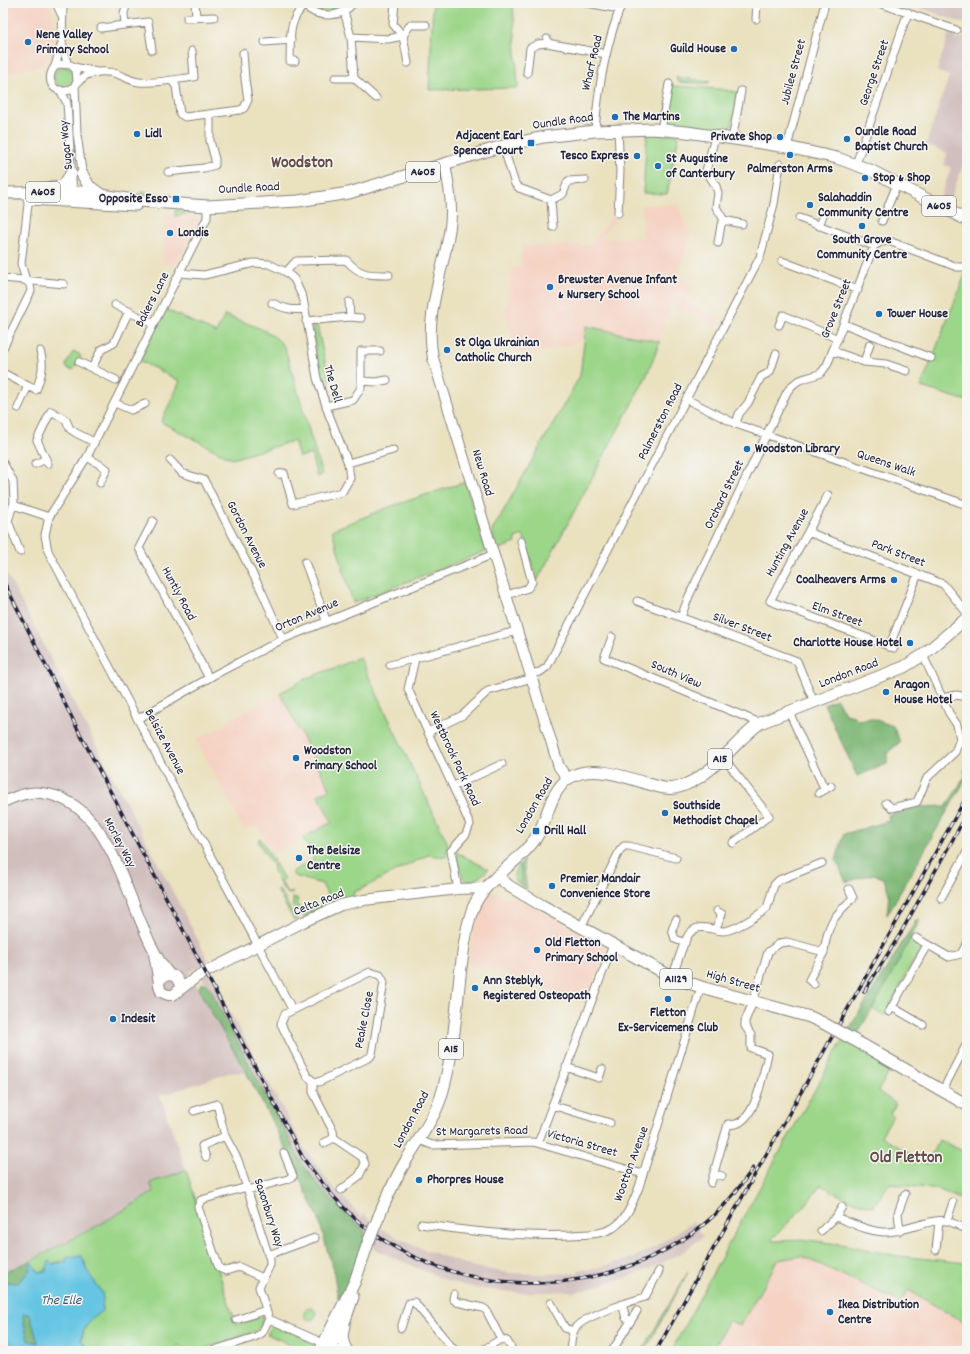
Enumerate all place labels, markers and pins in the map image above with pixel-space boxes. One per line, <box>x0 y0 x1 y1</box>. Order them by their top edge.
place label: Nene Valley Primary School <box>36 26 110 60</box>
marker: Nene Valley Primary School <box>23 37 33 47</box>
place label: Guild House <box>670 40 726 59</box>
marker: Guild House <box>729 44 739 54</box>
place label: The Martins <box>623 108 681 127</box>
marker: The Martins <box>610 112 620 122</box>
place label: Oundle Road Baptist Church <box>855 123 928 157</box>
place label: Lidl <box>145 125 163 144</box>
place label: Adjacent Earl Spencer Court <box>453 127 524 161</box>
place label: Private Shop <box>710 128 772 147</box>
marker: Lidl <box>132 129 142 139</box>
marker: Private Shop <box>775 132 785 142</box>
marker: Oundle Road Baptist Church <box>842 134 852 144</box>
marker: Adjacent Earl Spencer Court <box>526 138 536 148</box>
place label: Tesco Express <box>560 147 630 166</box>
place label: St Augustine of Canterbury <box>666 150 735 184</box>
marker: Palmerston Arms <box>785 150 795 160</box>
marker: Tesco Express <box>632 151 642 161</box>
place label: Palmerston Arms <box>747 160 833 179</box>
marker: St Augustine of Canterbury <box>653 161 663 171</box>
place label: Stop & Shop <box>873 169 930 188</box>
marker: Stop & Shop <box>860 173 870 183</box>
place label: Salahaddin Community Centre <box>818 189 909 223</box>
place label: Opposite Esso <box>99 190 168 209</box>
marker: Opposite Esso <box>171 194 181 204</box>
marker: Salahaddin Community Centre <box>805 200 815 210</box>
marker: South Grove Community Centre <box>857 221 867 231</box>
place label: Londis <box>178 224 210 243</box>
marker: Londis <box>165 228 175 238</box>
place label: South Grove Community Centre <box>817 231 908 265</box>
place label: Brewster Avenue Infant & Nursery School <box>558 271 677 305</box>
marker: Brewster Avenue Infant & Nursery School <box>545 282 555 292</box>
place label: Tower House <box>887 305 948 324</box>
marker: Tower House <box>874 309 884 319</box>
place label: St Olga Ukrainian Catholic Church <box>455 334 539 368</box>
marker: St Olga Ukrainian Catholic Church <box>442 345 452 355</box>
place label: Woodston Library <box>755 440 840 459</box>
marker: Woodston Library <box>742 444 752 454</box>
place label: Coalheavers Arms <box>796 571 887 590</box>
marker: Coalheavers Arms <box>889 575 899 585</box>
place label: Charlotte House Hotel <box>793 634 903 653</box>
marker: Charlotte House Hotel <box>905 638 915 648</box>
place label: Aragon House Hotel <box>894 676 953 710</box>
marker: Aragon House Hotel <box>881 687 891 697</box>
place label: Woodston Primary School <box>304 742 378 776</box>
marker: Woodston Primary School <box>291 753 301 763</box>
place label: Southside Methodist Chapel <box>673 797 759 831</box>
marker: Southside Methodist Chapel <box>660 808 670 818</box>
place label: Drill Hall <box>544 822 587 841</box>
marker: Drill Hall <box>531 826 541 836</box>
place label: The Belsize Centre <box>307 842 361 876</box>
marker: The Belsize Centre <box>294 853 304 863</box>
place label: Premier Mandair Convenience Store <box>560 870 651 904</box>
marker: Premier Mandair Convenience Store <box>547 881 557 891</box>
place label: Old Fletton Primary School <box>545 934 619 968</box>
marker: Old Fletton Primary School <box>532 945 542 955</box>
place label: Ann Steblyk, Registered Osteopath <box>483 972 591 1006</box>
marker: Ann Steblyk, Registered Osteopath <box>470 983 480 993</box>
marker: Fletton Ex-Servicemens Club <box>663 994 673 1004</box>
place label: Fletton Ex-Servicemens Club <box>618 1004 718 1038</box>
place label: Indesit <box>121 1010 156 1029</box>
marker: Indesit <box>108 1014 118 1024</box>
place label: Phorpres House <box>427 1171 504 1190</box>
marker: Phorpres House <box>414 1175 424 1185</box>
place label: Ikea Distribution Centre <box>838 1296 919 1330</box>
marker: Ikea Distribution Centre <box>825 1307 835 1317</box>

